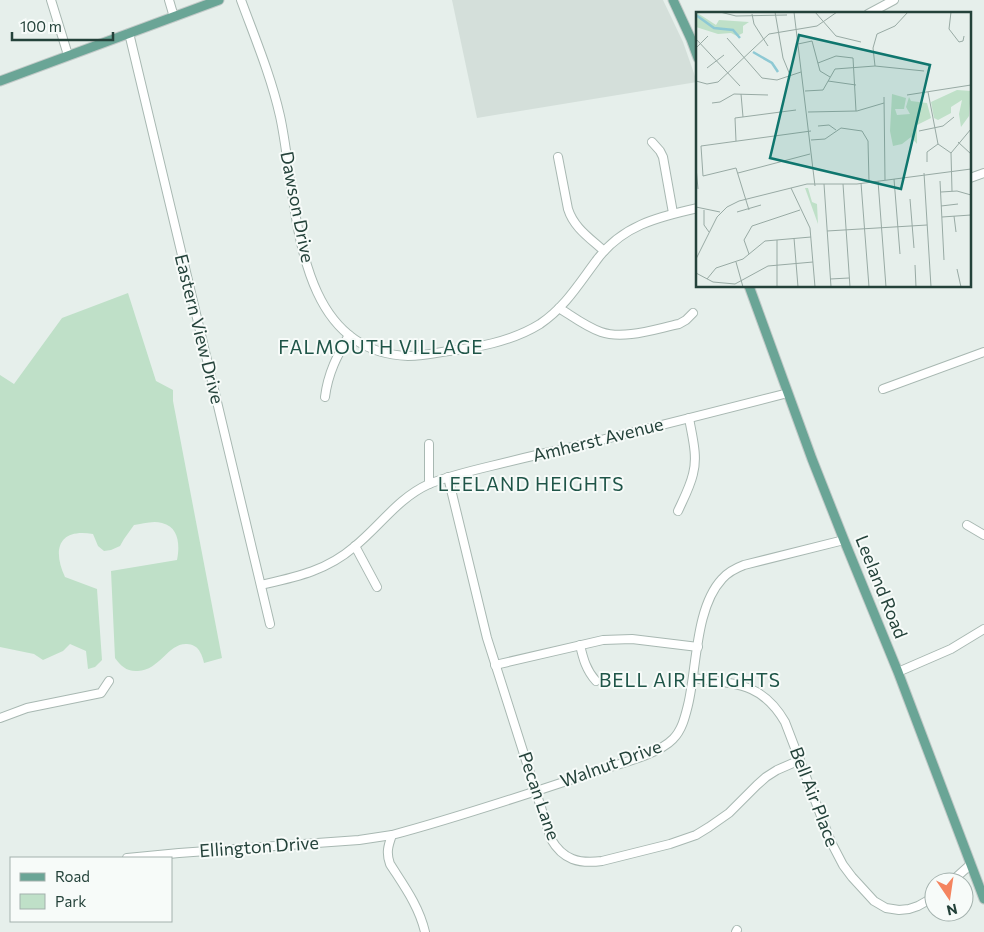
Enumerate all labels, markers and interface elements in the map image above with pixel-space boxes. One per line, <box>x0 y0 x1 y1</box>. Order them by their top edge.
scale bar <box>12 10 114 42</box>
inset map <box>696 12 972 288</box>
text: 100 m <box>20 17 62 35</box>
street label: Dawson Drive <box>276 149 320 264</box>
street label: Eastern View Drive <box>171 252 229 406</box>
district label: FALMOUTH VILLAGE <box>278 335 484 358</box>
street label: Amherst Avenue <box>530 412 665 466</box>
district label: LEELAND HEIGHTS <box>438 472 624 495</box>
street label: Leeland Road <box>851 532 913 642</box>
district label: BELL AIR HEIGHTS <box>599 668 781 691</box>
street label: Walnut Drive <box>557 735 664 792</box>
street label: Bell Air Place <box>786 744 844 850</box>
street label: Pecan Lane <box>515 749 565 843</box>
street label: Ellington Drive <box>198 831 319 861</box>
legend <box>10 857 172 922</box>
text: Road <box>55 867 90 885</box>
north arrow <box>924 872 974 922</box>
text: Park <box>55 892 86 910</box>
text: N <box>945 901 959 920</box>

